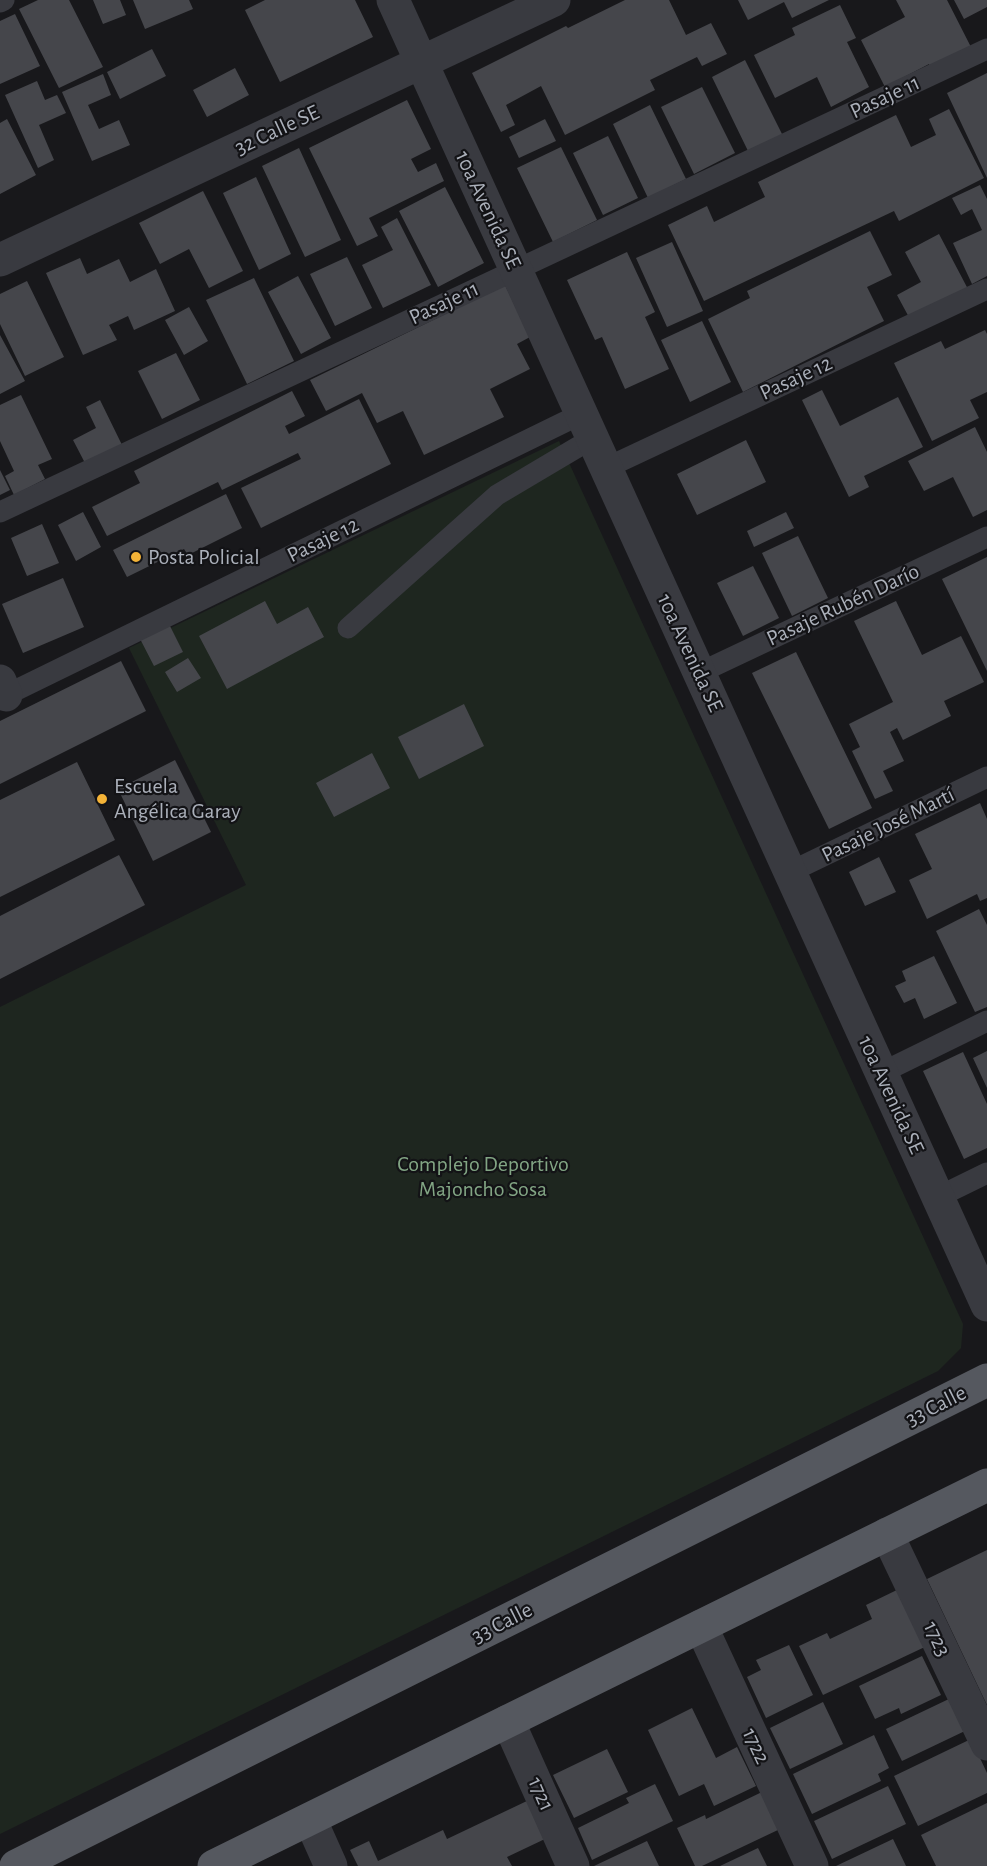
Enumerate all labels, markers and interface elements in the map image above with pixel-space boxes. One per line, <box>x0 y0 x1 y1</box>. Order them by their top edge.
street label: Pasaje 11 <box>846 69 924 125</box>
street label: 32 Calle SE <box>231 99 323 161</box>
street label: 10a Avenida SE <box>449 147 527 273</box>
street label: Pasaje 11 <box>405 275 483 331</box>
street label: Pasaje 12 <box>756 350 836 406</box>
street label: Pasaje 12 <box>283 511 363 569</box>
place label: Posta Policial <box>148 544 260 570</box>
marker: Posta Policial <box>129 550 143 564</box>
street label: Pasaje Rubén Darío <box>762 558 924 652</box>
street label: 10a Avenida SE <box>651 590 729 716</box>
place label: Escuela Angélica Garay <box>114 773 241 824</box>
street label: Pasaje José Martí <box>817 781 959 869</box>
marker: Escuela Angélica Garay <box>95 792 109 806</box>
street label: 10a Avenida SE <box>852 1032 930 1158</box>
park label: Complejo Deportivo Majoncho Sosa <box>397 1151 569 1202</box>
street label: 33 Calle <box>901 1380 971 1432</box>
street label: 33 Calle <box>467 1597 537 1649</box>
street label: 1723 <box>917 1617 957 1661</box>
street label: 1722 <box>736 1724 776 1768</box>
street label: 1721 <box>522 1773 560 1815</box>

